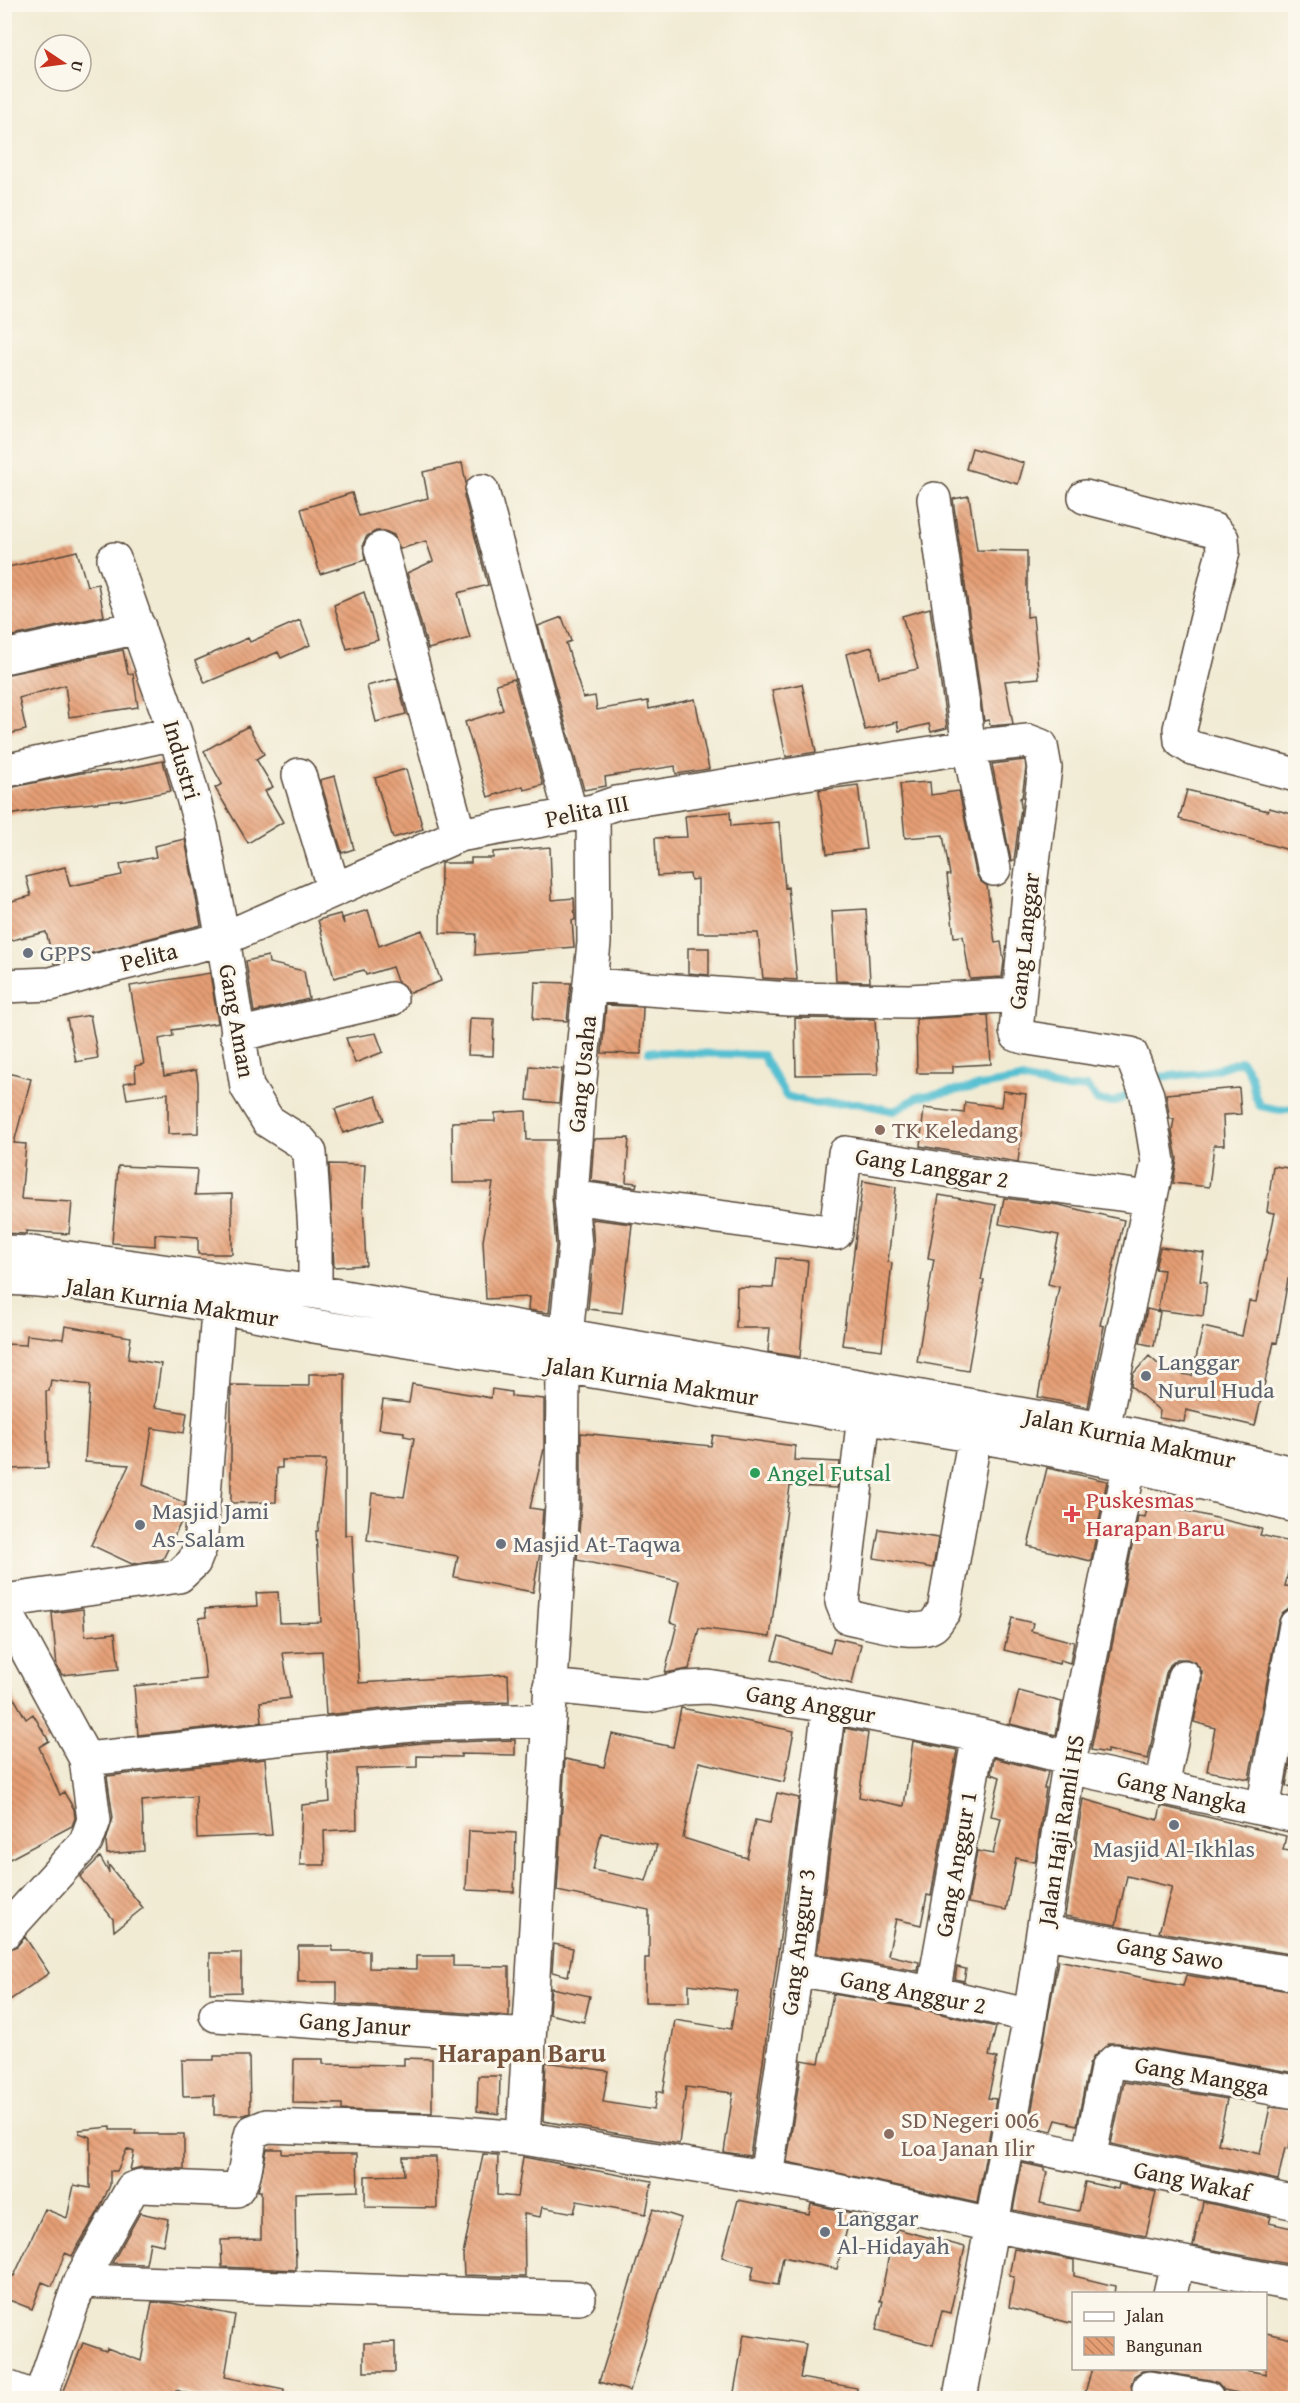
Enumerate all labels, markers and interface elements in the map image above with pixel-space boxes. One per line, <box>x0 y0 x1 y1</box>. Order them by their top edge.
north arrow <box>33 33 93 93</box>
text: U <box>65 58 91 75</box>
street label: Industri <box>154 716 211 804</box>
street label: Pelita III <box>542 785 632 836</box>
street label: Gang Langgar <box>999 870 1048 1011</box>
street label: Pelita <box>117 932 182 980</box>
place label: GPPS <box>40 935 92 970</box>
marker: GPPS <box>21 946 35 960</box>
street label: Gang Aman <box>210 961 265 1081</box>
street label: Gang Usaha <box>558 1013 605 1134</box>
place label: TK Keledang <box>892 1112 1018 1147</box>
marker: TK Keledang <box>873 1123 887 1137</box>
street label: Gang Langgar 2 <box>853 1138 1011 1197</box>
street label: Jalan Kurnia Makmur <box>60 1267 281 1336</box>
place label: Langgar Nurul Huda <box>1158 1344 1275 1407</box>
street label: Jalan Kurnia Makmur <box>540 1346 761 1415</box>
marker: Langgar Nurul Huda <box>1139 1369 1153 1383</box>
street label: Jalan Kurnia Makmur <box>1018 1397 1239 1477</box>
place label: Angel Futsal <box>767 1455 891 1490</box>
marker: Angel Futsal <box>748 1466 762 1480</box>
place label: Puskesmas Harapan Baru <box>1086 1482 1225 1545</box>
place label: Masjid Jami As-Salam <box>152 1493 269 1556</box>
marker: Puskesmas Harapan Baru <box>1063 1505 1081 1523</box>
marker: Masjid Jami As-Salam <box>133 1518 147 1532</box>
place label: Masjid At-Taqwa <box>513 1526 681 1561</box>
marker: Masjid At-Taqwa <box>494 1537 508 1551</box>
street label: Gang Anggur <box>744 1675 879 1732</box>
street label: Jalan Haji Ramli HS <box>1028 1732 1093 1931</box>
street label: Gang Nangka <box>1114 1761 1251 1823</box>
street label: Gang Anggur 1 <box>925 1788 986 1940</box>
marker: Masjid Al-Ikhlas <box>1167 1818 1181 1832</box>
place label: Masjid Al-Ikhlas <box>1093 1831 1255 1866</box>
street label: Gang Anggur 3 <box>771 1866 824 2017</box>
street label: Gang Sawo <box>1114 1927 1226 1978</box>
street label: Gang Anggur 2 <box>837 1960 989 2023</box>
street label: Gang Janur <box>298 2002 412 2045</box>
district label: Harapan Baru <box>438 2032 607 2072</box>
street label: Gang Mangga <box>1132 2046 1273 2105</box>
place label: SD Negeri 006 Loa Janan Ilir <box>901 2102 1039 2165</box>
marker: SD Negeri 006 Loa Janan Ilir <box>882 2127 896 2141</box>
street label: Gang Wakaf <box>1131 2151 1256 2210</box>
place label: Langgar Al-Hidayah <box>837 2200 950 2263</box>
marker: Langgar Al-Hidayah <box>818 2225 832 2239</box>
legend <box>1072 2292 1267 2370</box>
text: Jalan <box>1124 2302 1164 2329</box>
text: Bangunan <box>1126 2332 1202 2359</box>

